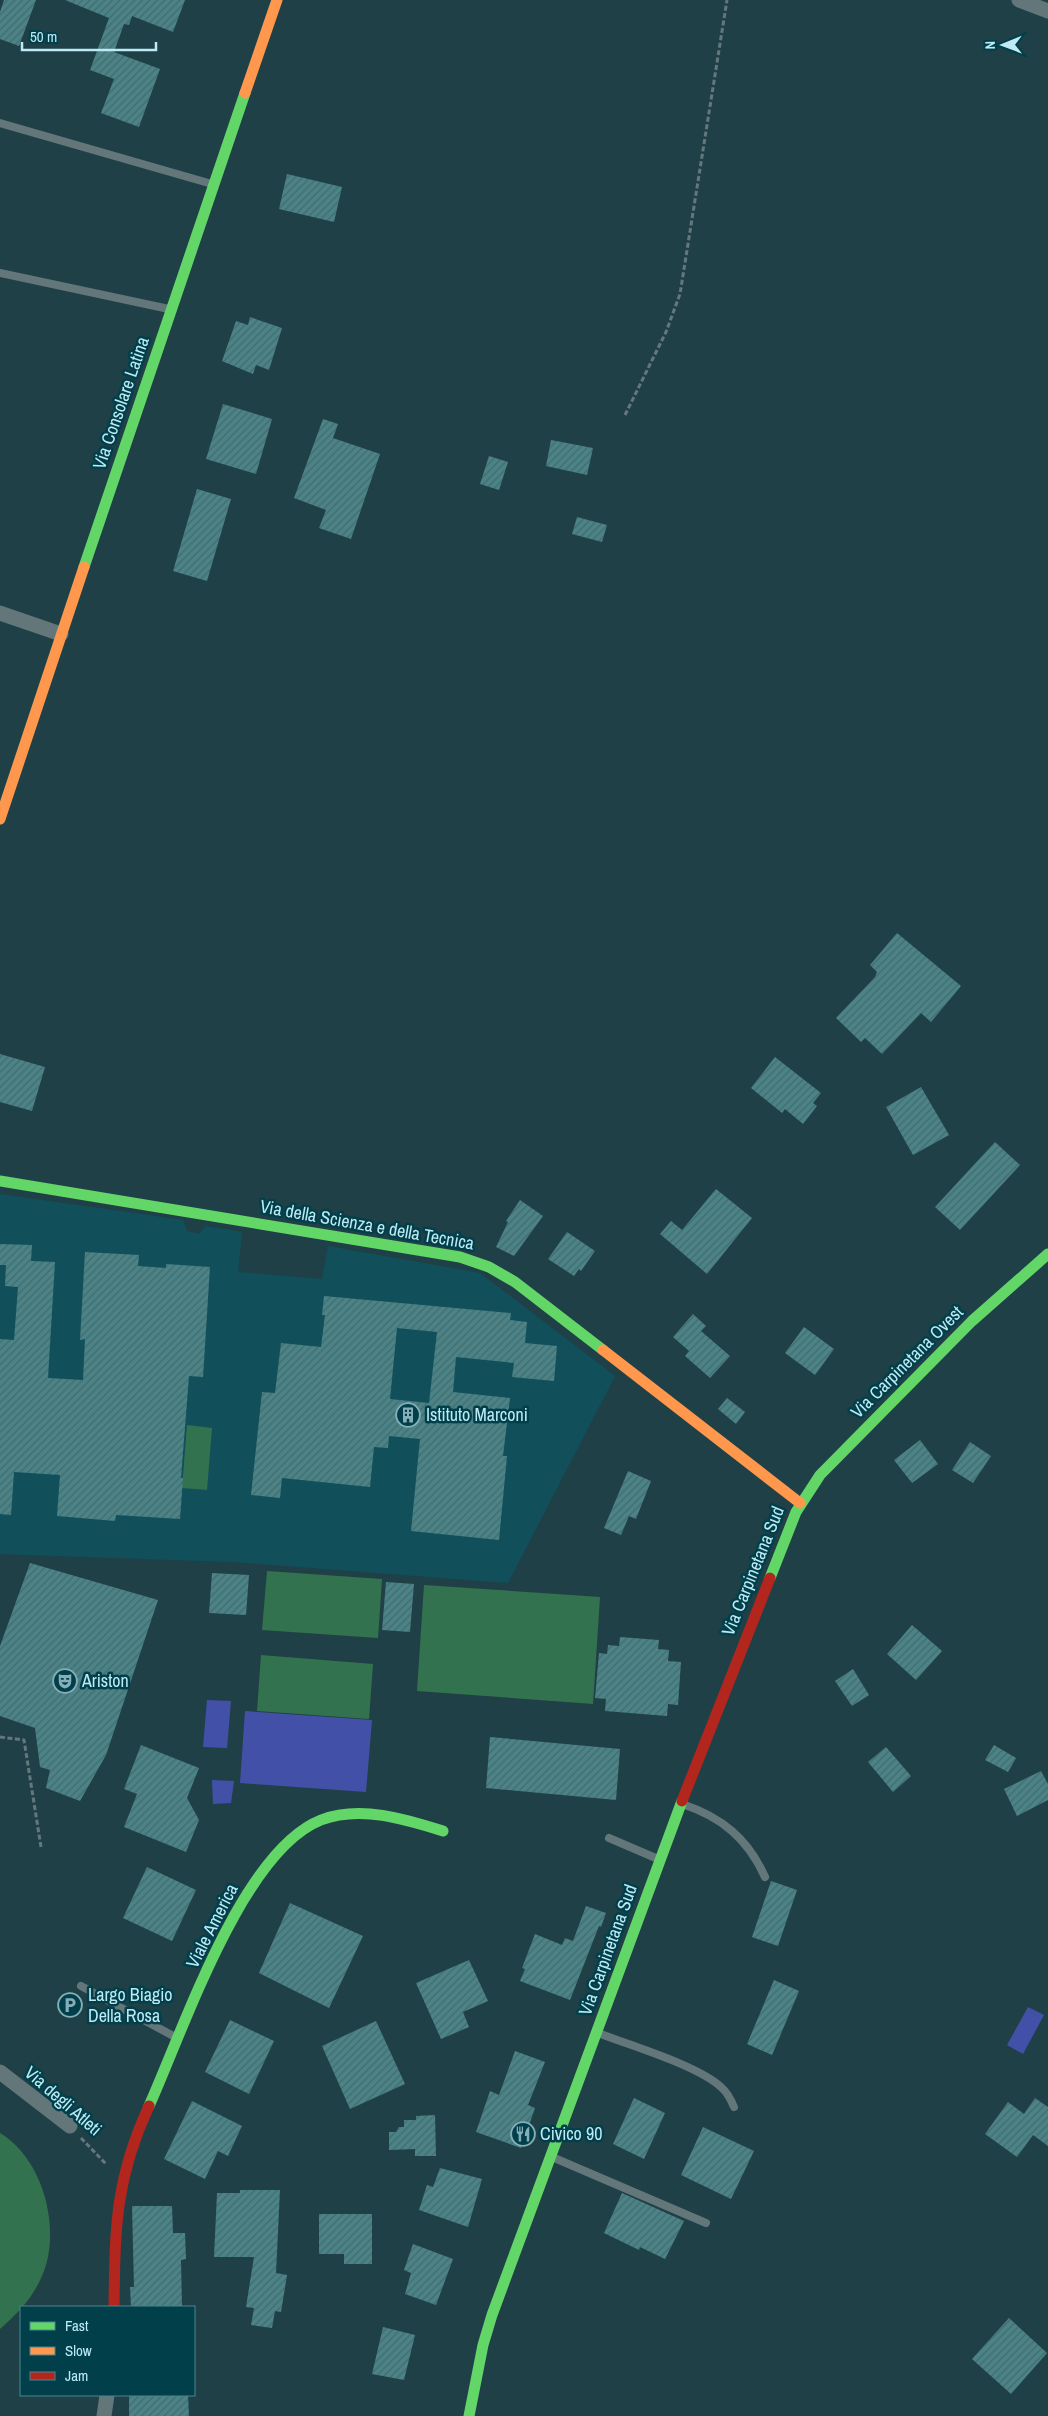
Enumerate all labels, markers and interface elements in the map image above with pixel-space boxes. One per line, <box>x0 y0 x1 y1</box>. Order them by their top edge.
scale bar <box>22 20 156 52</box>
north arrow <box>978 20 1028 70</box>
text: 50 m <box>30 26 57 47</box>
text: N <box>981 41 999 50</box>
street label: Via Consolare Latina <box>86 333 155 472</box>
street label: Via della Scienza e della Tecnica <box>258 1193 476 1256</box>
street label: Via Carpinetana Ovest <box>845 1300 968 1423</box>
building icon: Istituto Marconi <box>395 1402 421 1428</box>
place label: Istituto Marconi <box>426 1402 528 1427</box>
street label: Via Carpinetana Sud <box>715 1502 790 1639</box>
theatre icon: Ariston <box>52 1668 78 1694</box>
place label: Ariston <box>81 1668 129 1693</box>
street label: Viale America <box>180 1879 243 1972</box>
street label: Via Carpinetana Sud <box>572 1881 643 2019</box>
place label: Largo Biagio Della Rosa <box>88 1982 173 2028</box>
parking icon: Largo Biagio Della Rosa <box>57 1992 83 2018</box>
street label: Via degli Atleti <box>19 2060 107 2141</box>
restaurant icon: Civico 90 <box>510 2121 536 2147</box>
place label: Civico 90 <box>540 2121 602 2146</box>
legend <box>20 2306 195 2396</box>
text: Fast <box>65 2315 89 2336</box>
text: Slow <box>65 2340 92 2361</box>
text: Jam <box>65 2365 88 2386</box>

